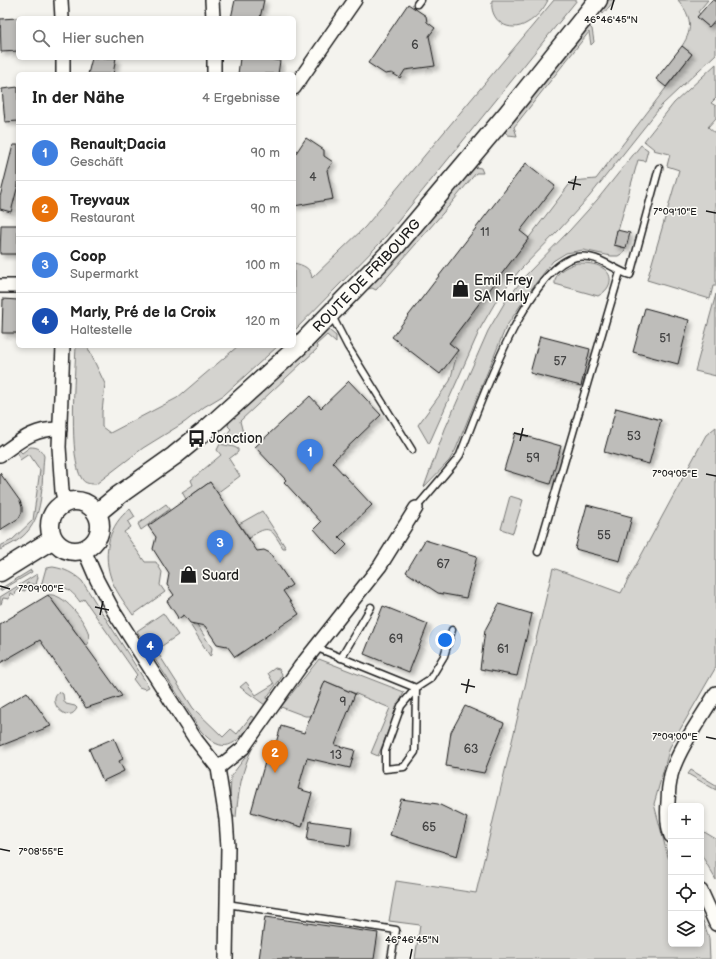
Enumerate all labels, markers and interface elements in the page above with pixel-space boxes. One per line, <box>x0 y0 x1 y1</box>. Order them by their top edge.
text: 46°46'45"N <box>584 14 638 26</box>
search box <box>16 16 296 60</box>
icon: search <box>30 27 52 49</box>
text: Hier suchen <box>62 29 144 48</box>
house number: 6 <box>411 38 419 53</box>
text: In der Nähe <box>32 88 125 108</box>
text: 4 Ergebnisse <box>202 90 280 106</box>
text: Renault;Dacia <box>70 135 166 154</box>
text: 1 <box>42 145 48 161</box>
text: 90 m <box>251 145 280 161</box>
text: Geschäft <box>70 154 123 170</box>
house number: 4 <box>309 170 317 185</box>
text: Treyvaux <box>70 191 129 210</box>
text: 2 <box>41 201 49 217</box>
text: 90 m <box>251 201 280 217</box>
text: 7°09'10"E <box>653 206 697 218</box>
text: Restaurant <box>70 210 135 226</box>
street label: ROUTE DE FRIBOURG <box>309 215 424 335</box>
house number: 11 <box>480 225 490 240</box>
text: Coop <box>70 247 106 266</box>
text: 3 <box>41 257 49 273</box>
text: 100 m <box>245 257 280 273</box>
text: Supermarkt <box>70 266 139 282</box>
place label: Emil Frey SA Marly <box>474 272 533 305</box>
shop icon: Emil Frey SA Marly <box>451 278 471 298</box>
text: Marly, Pré de la Croix <box>70 303 216 322</box>
text: 4 <box>41 313 49 329</box>
text: 120 m <box>245 313 280 329</box>
text: Haltestelle <box>70 322 132 338</box>
house number: 51 <box>659 331 671 346</box>
house number: 57 <box>554 354 566 369</box>
bus stop icon: Jonction <box>186 428 206 448</box>
house number: 53 <box>627 429 641 444</box>
place label: Jonction <box>209 430 263 447</box>
pin: 1 <box>297 439 323 472</box>
house number: 59 <box>526 451 540 466</box>
text: 7°09'05"E <box>652 468 698 480</box>
house number: 55 <box>597 528 611 543</box>
pin: 3 <box>207 530 233 563</box>
house number: 67 <box>436 557 450 572</box>
shop icon: Suard <box>179 565 199 585</box>
place label: Suard <box>202 567 239 584</box>
text: 7°09'00"E <box>18 583 64 595</box>
your location <box>435 630 455 650</box>
house number: 69 <box>389 632 403 647</box>
pin: 4 <box>137 633 163 666</box>
house number: 61 <box>497 642 509 657</box>
house number: 9 <box>340 695 347 710</box>
text: 7°09'00"E <box>652 731 698 743</box>
pin: 2 <box>262 740 288 773</box>
house number: 63 <box>464 742 478 757</box>
house number: 13 <box>330 748 342 763</box>
map controls <box>668 803 704 947</box>
button: + <box>668 803 704 839</box>
house number: 65 <box>422 820 436 835</box>
button: − <box>668 839 704 875</box>
text: 7°08'55"E <box>18 846 64 858</box>
button: locate <box>668 875 704 911</box>
button: layers <box>668 911 704 947</box>
text: 46°46'45"N <box>385 934 439 946</box>

